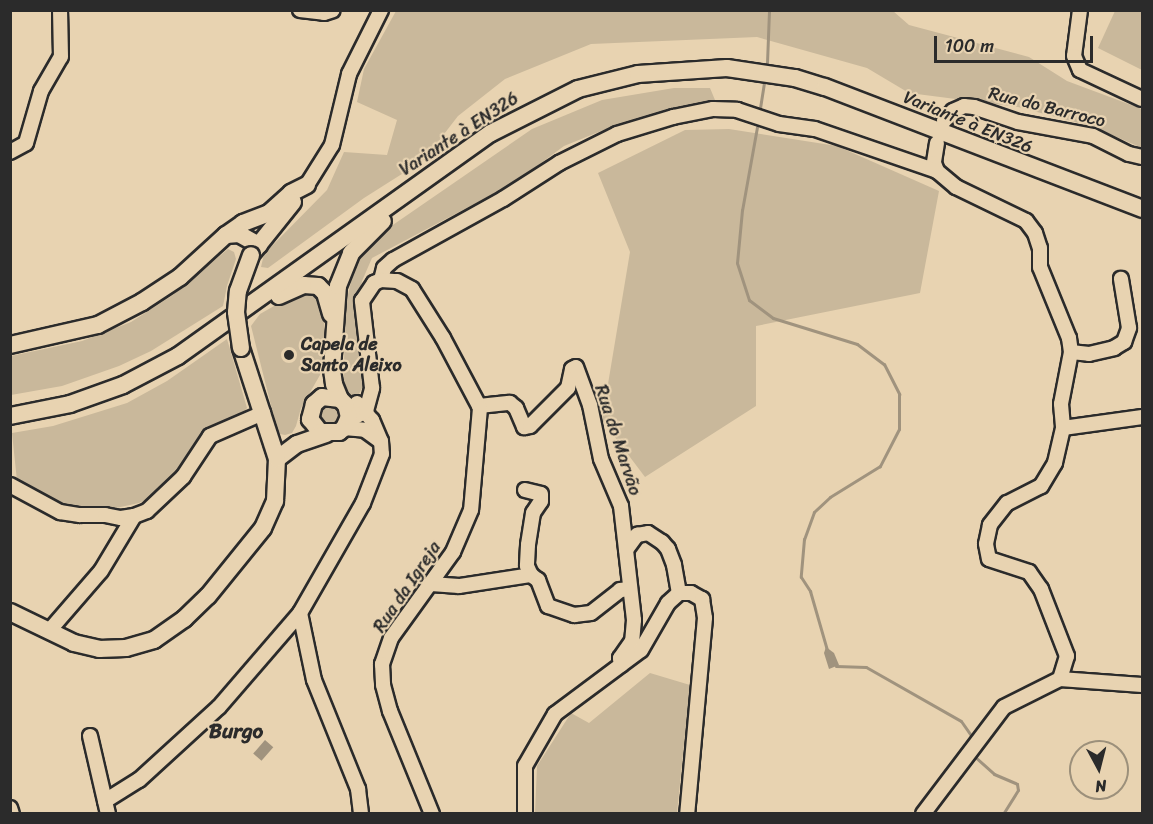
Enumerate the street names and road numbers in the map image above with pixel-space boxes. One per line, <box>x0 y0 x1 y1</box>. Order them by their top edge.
street label: Rua do Barroco <box>986 82 1108 132</box>
street label: Variante à EN326 <box>900 86 1036 158</box>
street label: Variante à EN326 <box>395 88 523 180</box>
street label: Rua do Marvão <box>590 382 646 498</box>
street label: Rua da Igreja <box>369 538 445 636</box>

